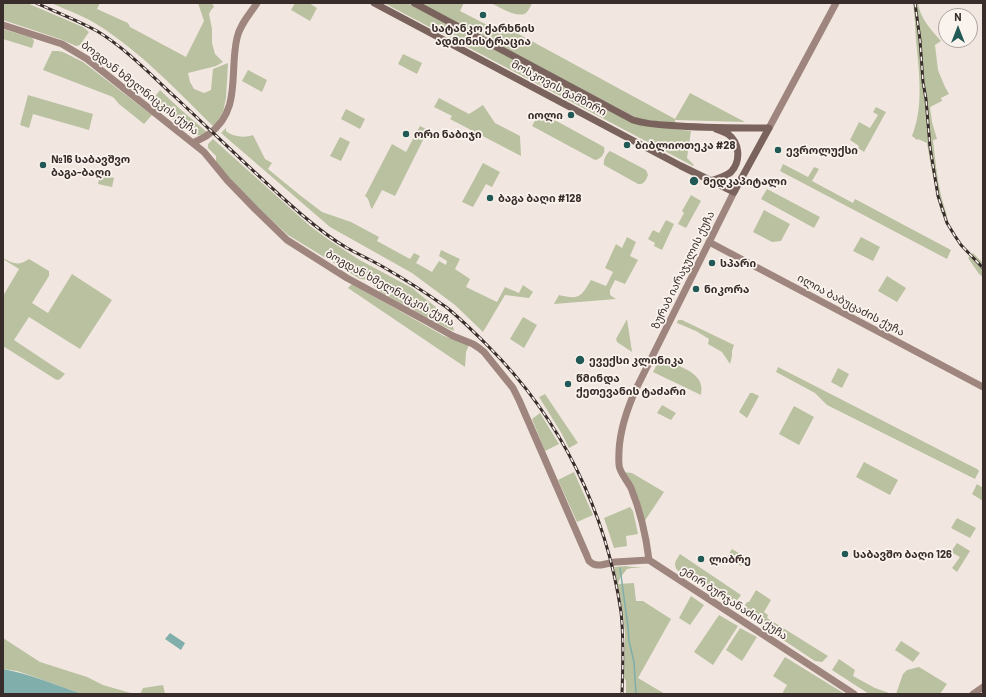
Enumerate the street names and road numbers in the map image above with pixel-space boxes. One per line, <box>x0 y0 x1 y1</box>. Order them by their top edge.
street label: ბოგდან ხმელნიცკის ქუჩა <box>79 38 201 138</box>
street label: მოსკოვის გამზირი <box>509 57 609 119</box>
street label: ზურაბ იარაჯულის ქუჩა <box>649 209 717 331</box>
street label: ბოგდან ხმელნიცკის ქუჩა <box>323 247 457 329</box>
street label: ილია ბაბუცაძის ქუჩა <box>795 271 907 339</box>
street label: ემირ ბურჯანაძის ქუჩა <box>678 563 790 643</box>

